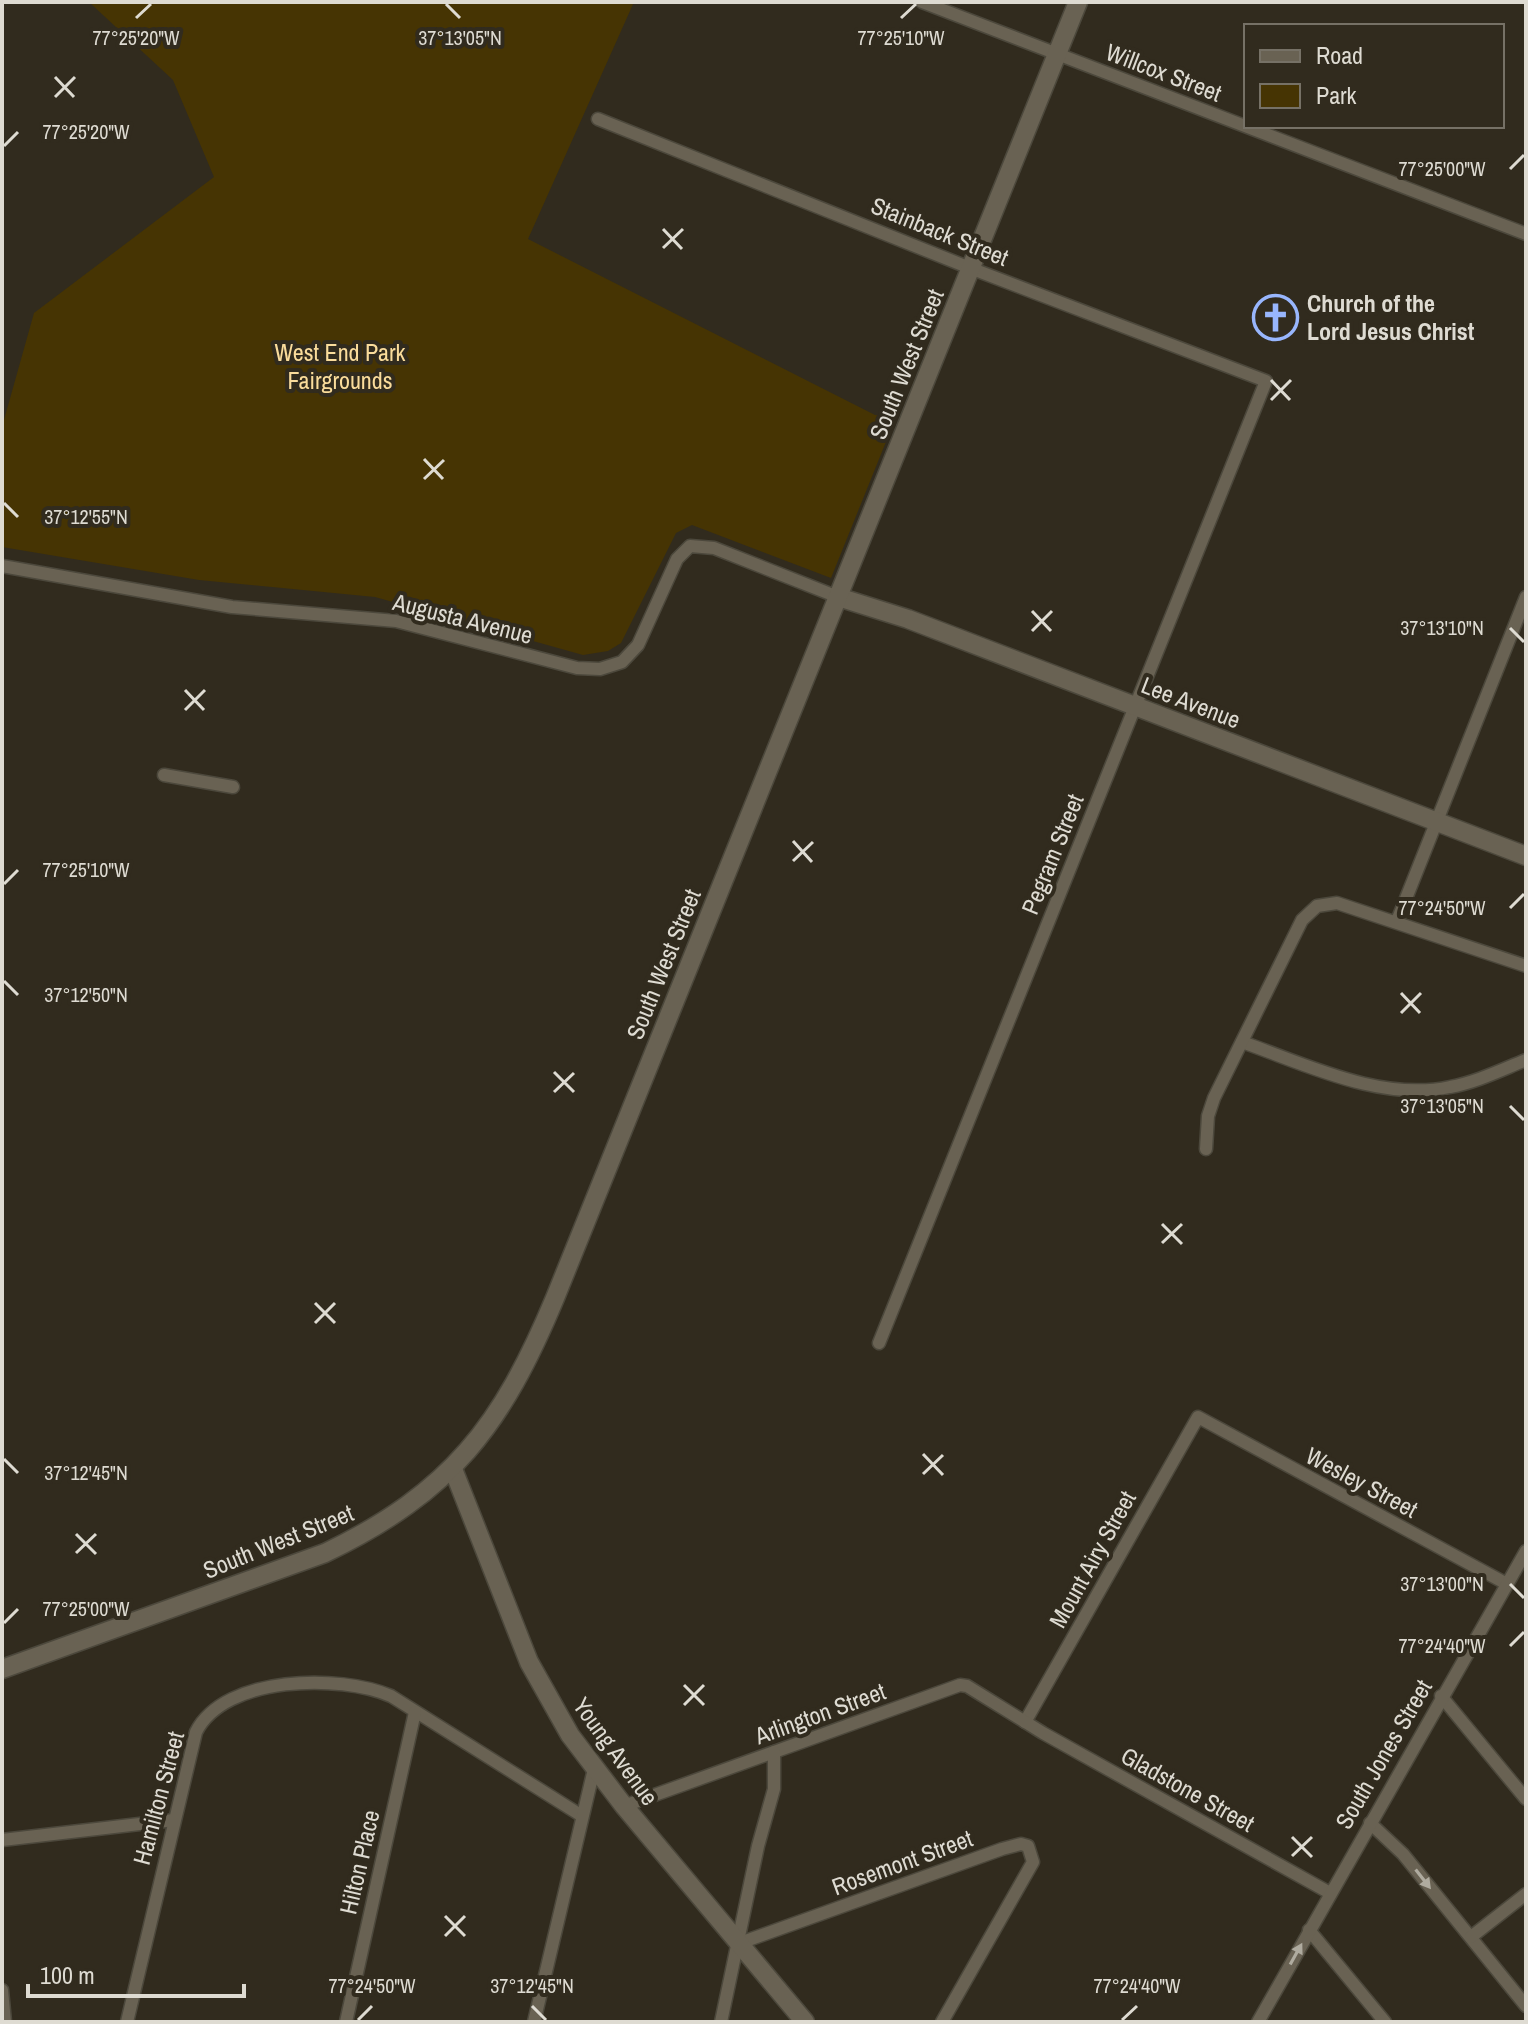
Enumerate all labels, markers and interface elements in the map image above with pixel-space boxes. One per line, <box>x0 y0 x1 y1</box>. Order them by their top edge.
text: 77°25'20"W <box>92 24 180 51</box>
text: 37°13'05"N <box>418 24 502 51</box>
text: 77°25'10"W <box>857 24 945 51</box>
legend <box>1244 24 1504 128</box>
street label: Willcox Street <box>1102 35 1227 109</box>
text: Road <box>1316 39 1363 71</box>
text: Park <box>1316 79 1357 111</box>
text: 77°25'20"W <box>42 118 130 145</box>
text: 77°25'00"W <box>1398 155 1486 182</box>
street label: Stainback Street <box>867 189 1014 273</box>
street label: South West Street <box>861 284 951 444</box>
place label: Church of the Lord Jesus Christ <box>1307 287 1475 347</box>
church icon: Church of the Lord Jesus Christ <box>1252 293 1300 341</box>
park label: West End Park Fairgrounds <box>275 336 406 396</box>
text: 37°12'55"N <box>44 503 128 530</box>
street label: Augusta Avenue <box>389 585 536 651</box>
text: 37°13'10"N <box>1400 614 1484 641</box>
street label: Lee Avenue <box>1137 668 1245 736</box>
street label: Pegram Street <box>1013 789 1091 919</box>
text: 77°25'10"W <box>42 856 130 883</box>
street label: South West Street <box>618 884 708 1044</box>
text: 77°24'50"W <box>1398 894 1486 921</box>
text: 37°12'50"N <box>44 981 128 1008</box>
text: 37°13'05"N <box>1400 1092 1484 1119</box>
street label: Wesley Street <box>1301 1439 1424 1525</box>
text: 37°12'45"N <box>44 1459 128 1486</box>
street label: Mount Airy Street <box>1041 1484 1143 1633</box>
street label: South West Street <box>198 1496 358 1586</box>
text: 37°13'00"N <box>1400 1570 1484 1597</box>
text: 77°25'00"W <box>42 1595 130 1622</box>
text: 77°24'40"W <box>1398 1632 1486 1659</box>
street label: South Jones Street <box>1327 1673 1439 1834</box>
street label: Arlington Street <box>749 1674 890 1752</box>
street label: Young Avenue <box>566 1691 666 1811</box>
street label: Hamilton Street <box>125 1727 191 1868</box>
street label: Gladstone Street <box>1116 1739 1261 1839</box>
street label: Hilton Place <box>331 1807 387 1917</box>
street label: Rosemont Street <box>827 1822 977 1902</box>
one-way arrow <box>1415 1869 1431 1889</box>
one-way arrow <box>1289 1943 1303 1965</box>
scale bar <box>28 1948 244 1998</box>
text: 100 m <box>40 1959 95 1991</box>
text: 77°24'50"W <box>328 1972 416 1999</box>
text: 37°12'45"N <box>490 1972 574 1999</box>
text: 77°24'40"W <box>1093 1972 1181 1999</box>

